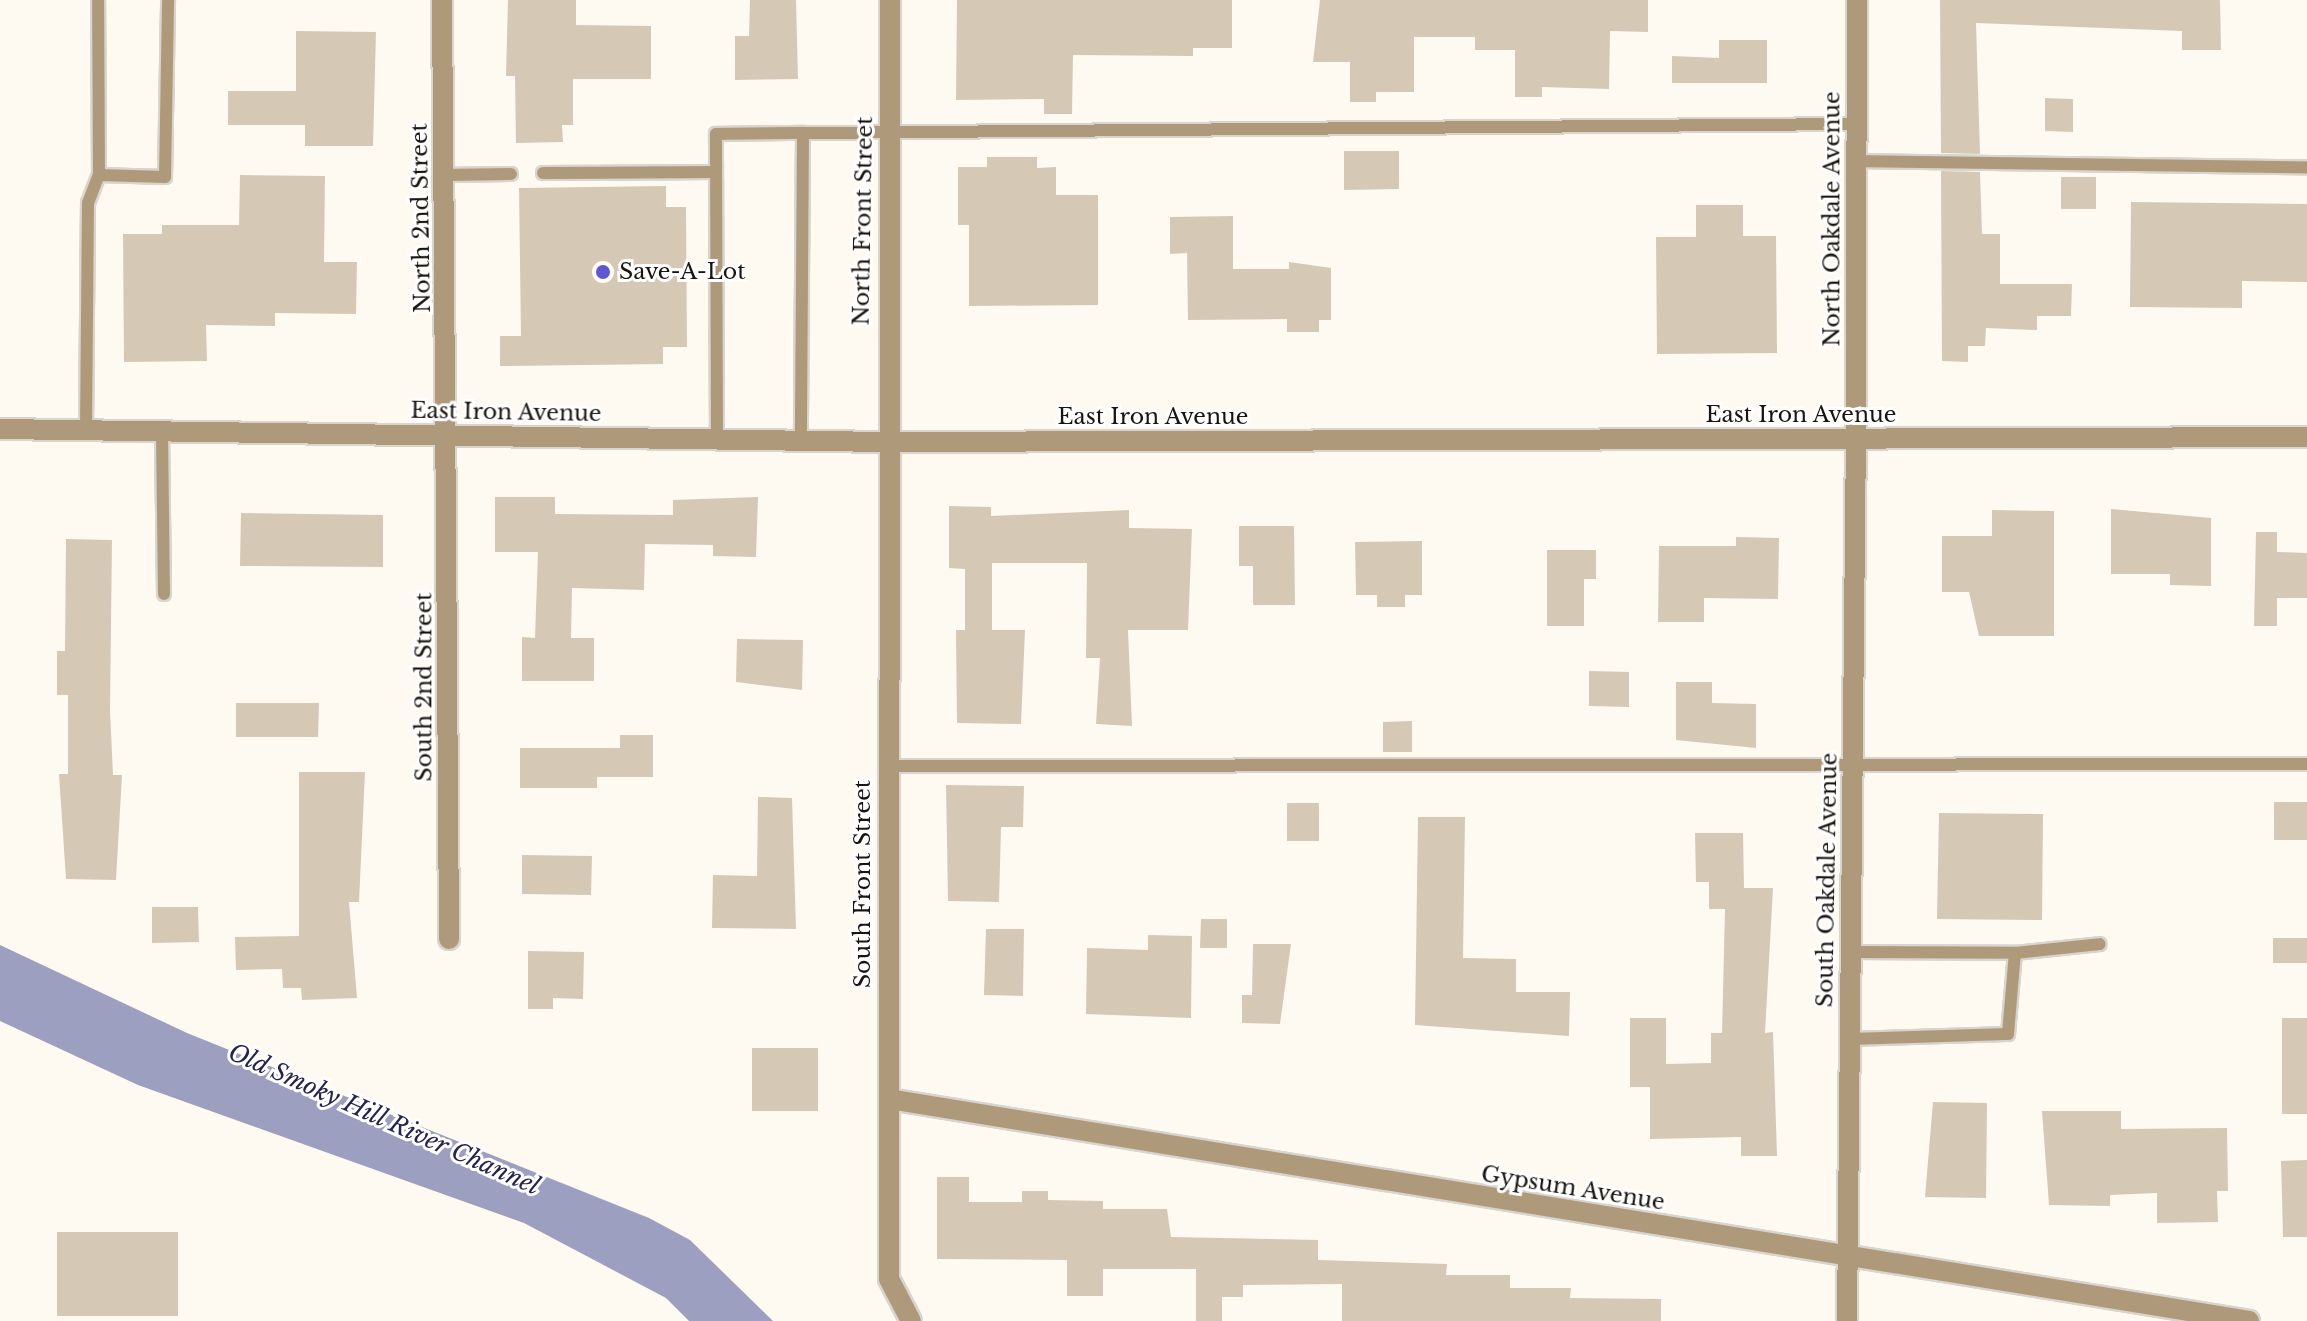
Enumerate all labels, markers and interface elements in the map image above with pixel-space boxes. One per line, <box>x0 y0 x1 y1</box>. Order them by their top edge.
street label: North Oakdale Avenue <box>1819 91 1845 347</box>
street label: North Front Street <box>848 116 878 326</box>
street label: North 2nd Street <box>406 123 436 313</box>
place label: Save-A-Lot <box>619 259 745 285</box>
marker: Save-A-Lot <box>594 263 612 281</box>
street label: East Iron Avenue <box>410 397 602 427</box>
street label: East Iron Avenue <box>1705 402 1897 428</box>
street label: East Iron Avenue <box>1057 404 1249 430</box>
street label: South 2nd Street <box>411 592 437 782</box>
street label: South Oakdale Avenue <box>1812 752 1842 1008</box>
street label: South Front Street <box>850 780 876 988</box>
water label: Old Smoky Hill River Channel <box>223 1037 545 1201</box>
street label: Gypsum Avenue <box>1479 1160 1667 1216</box>

